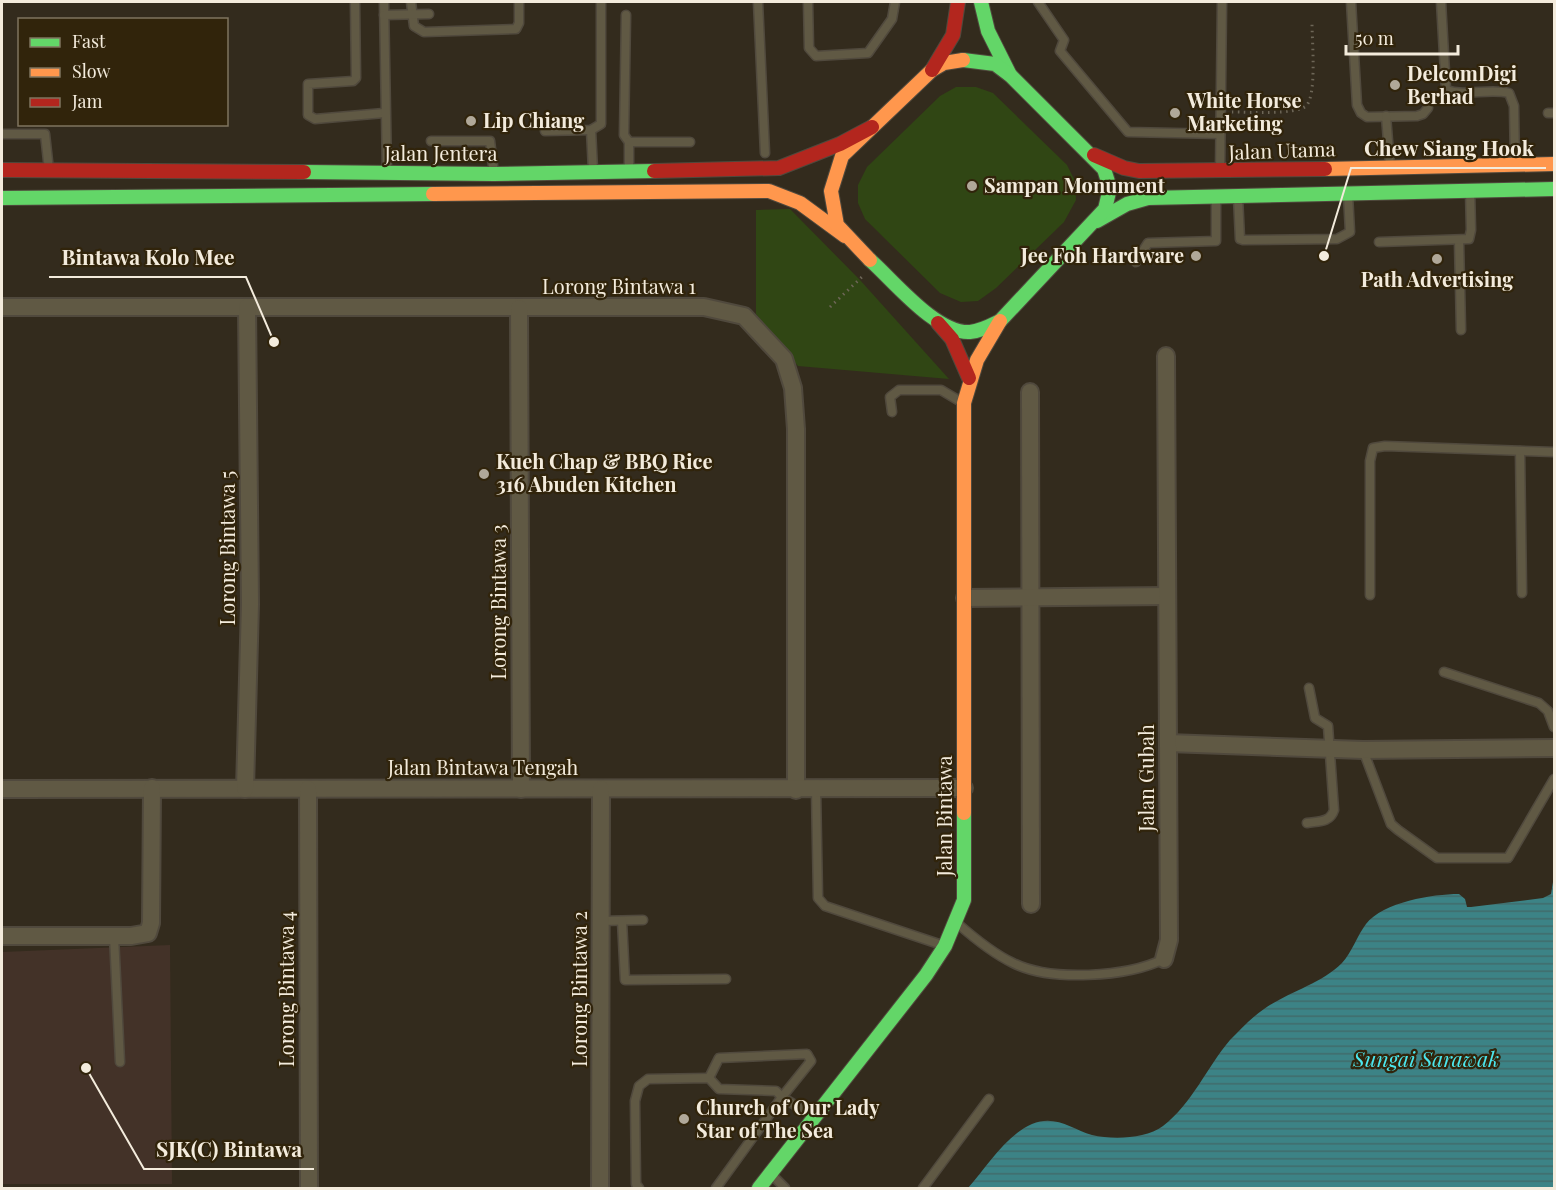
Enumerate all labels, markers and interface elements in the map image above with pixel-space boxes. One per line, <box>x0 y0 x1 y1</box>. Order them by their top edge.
legend <box>18 18 228 126</box>
scale bar <box>1346 18 1458 56</box>
text: 50 m <box>1355 26 1394 50</box>
text: Fast <box>72 29 106 53</box>
text: Slow <box>72 59 110 83</box>
place label: DelcomDigi Berhad <box>1407 59 1517 109</box>
marker: DelcomDigi Berhad <box>1388 78 1402 92</box>
place label: White Horse Marketing <box>1186 86 1302 136</box>
text: Jam <box>71 89 102 113</box>
place label: Lip Chiang <box>483 106 584 133</box>
marker: White Horse Marketing <box>1168 106 1182 120</box>
marker: Lip Chiang <box>464 114 478 128</box>
callout: Chew Siang Hook <box>1351 129 1546 168</box>
text: Chew Siang Hook <box>1364 133 1535 161</box>
street label: Jalan Utama <box>1227 134 1336 165</box>
street label: Jalan Jentera <box>384 139 497 166</box>
place label: Sampan Monument <box>984 171 1166 198</box>
marker: Sampan Monument <box>965 179 979 193</box>
callout: Bintawa Kolo Mee <box>49 238 246 277</box>
place label: Jee Foh Hardware <box>1020 241 1184 268</box>
text: Bintawa Kolo Mee <box>61 242 235 270</box>
marker: Jee Foh Hardware <box>1189 249 1203 263</box>
marker: Path Advertising <box>1430 252 1444 266</box>
place label: Path Advertising <box>1361 265 1513 292</box>
street label: Lorong Bintawa 1 <box>542 272 696 299</box>
place label: Kueh Chap & BBQ Rice 316 Abuden Kitchen <box>496 447 713 497</box>
marker: Kueh Chap & BBQ Rice 316 Abuden Kitchen <box>477 467 491 481</box>
street label: Lorong Bintawa 5 <box>213 471 240 625</box>
street label: Lorong Bintawa 3 <box>484 524 511 680</box>
street label: Jalan Gubah <box>1132 724 1159 833</box>
street label: Jalan Bintawa Tengah <box>387 753 579 780</box>
street label: Jalan Bintawa <box>930 755 957 877</box>
street label: Lorong Bintawa 4 <box>272 911 299 1067</box>
street label: Lorong Bintawa 2 <box>565 911 592 1067</box>
water label: Sungai Sarawak <box>1352 1044 1499 1072</box>
place label: Church of Our Lady Star of The Sea <box>696 1093 880 1143</box>
marker: Church of Our Lady Star of The Sea <box>677 1112 691 1126</box>
callout: SJK(C) Bintawa <box>144 1130 314 1169</box>
text: SJK(C) Bintawa <box>156 1134 302 1162</box>

